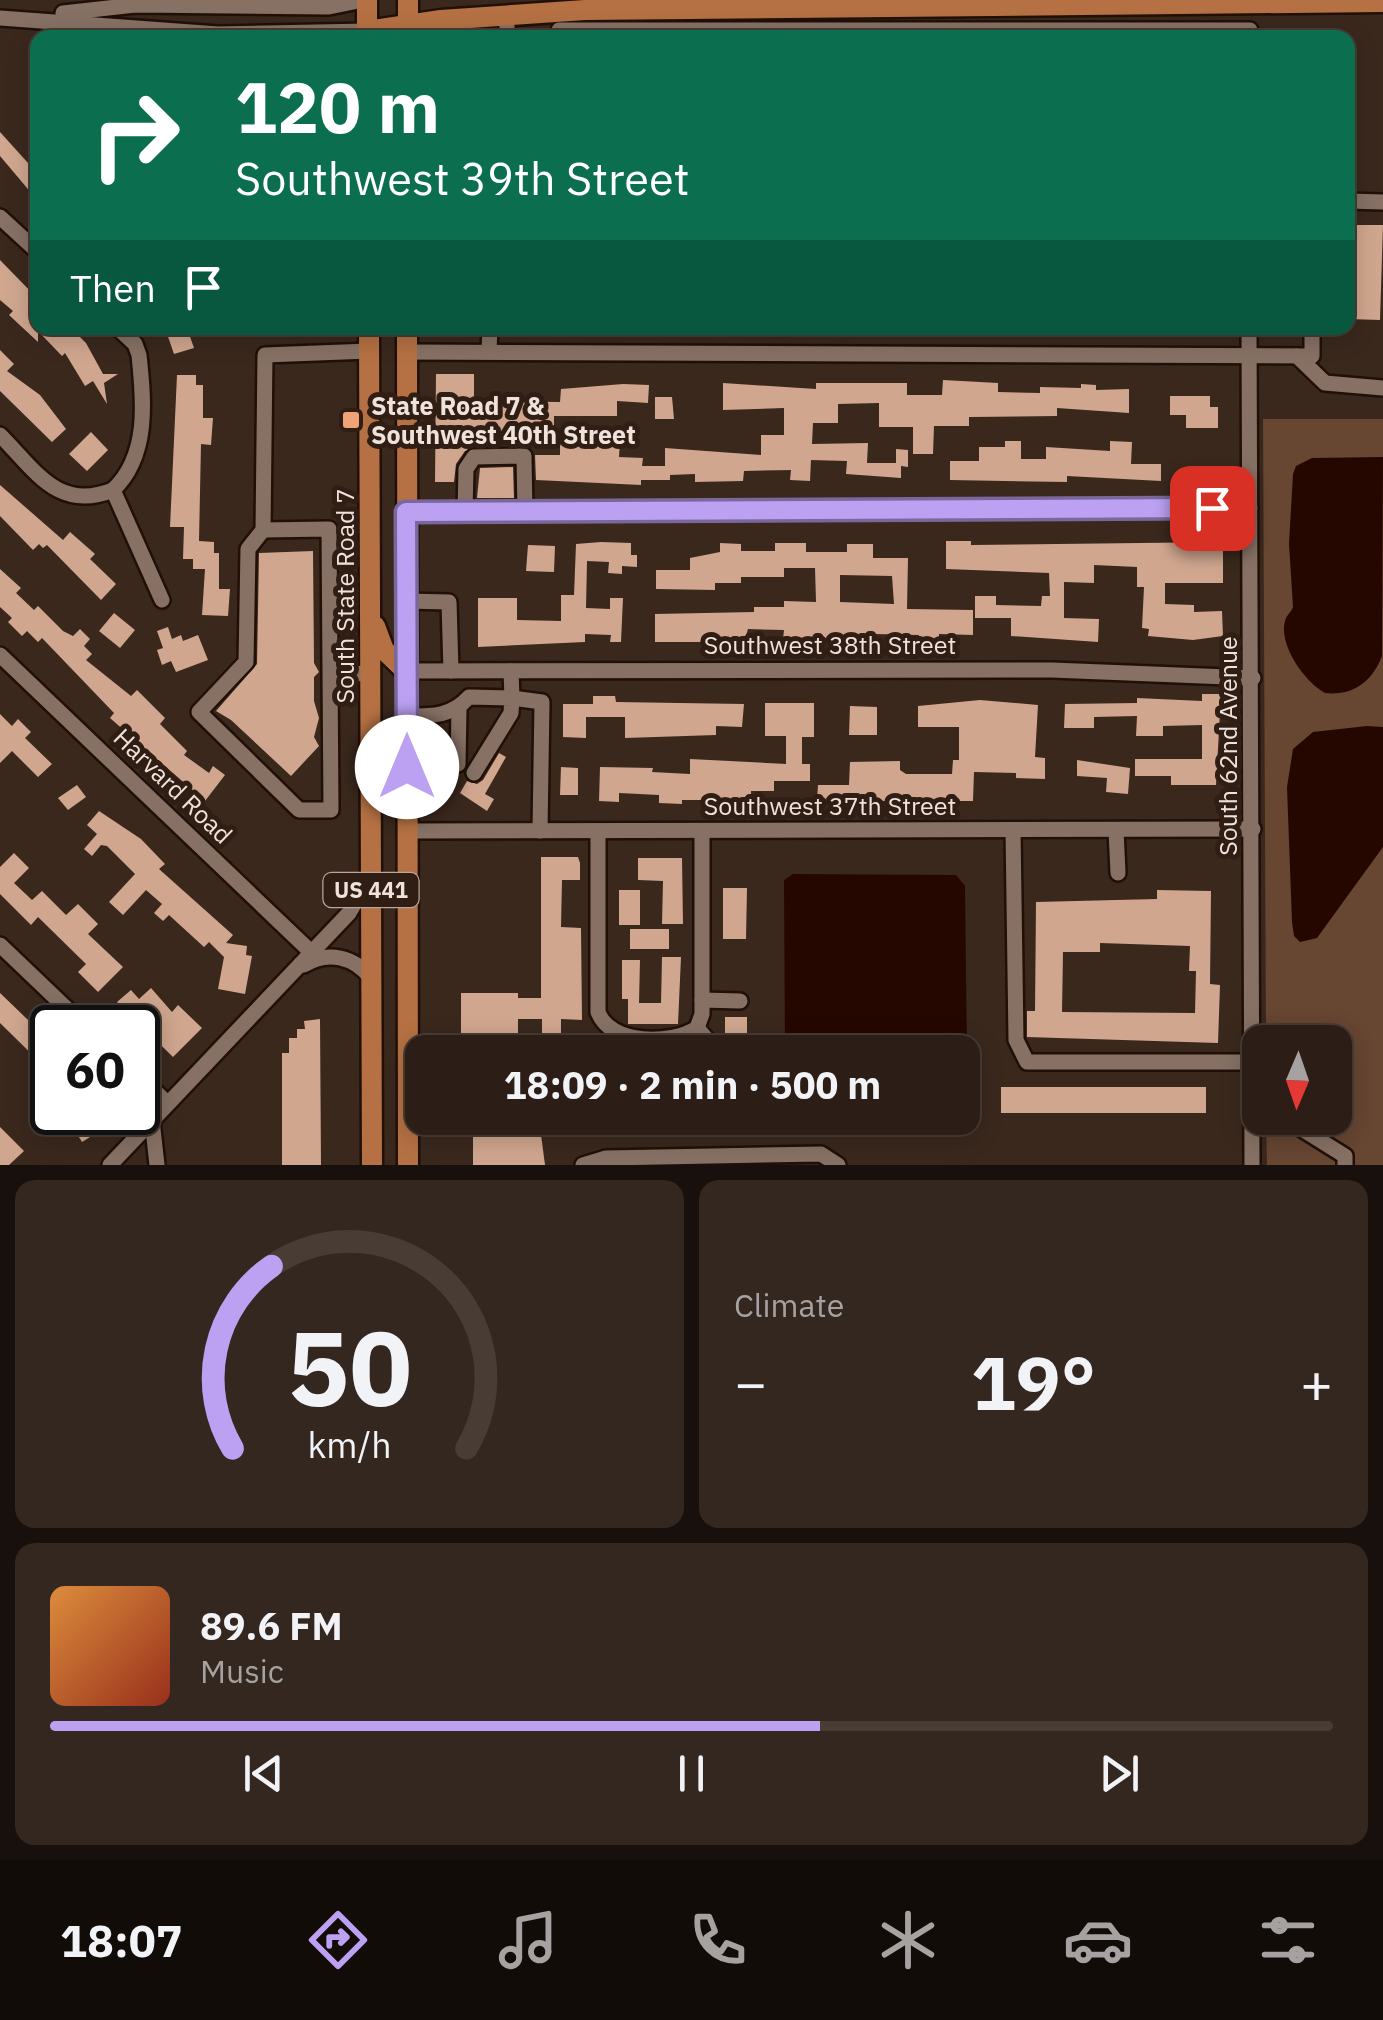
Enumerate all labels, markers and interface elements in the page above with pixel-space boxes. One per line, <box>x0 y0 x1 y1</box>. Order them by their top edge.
text: 120 m <box>235 61 440 152</box>
icon: right <box>70 70 200 200</box>
text: Southwest 39th Street <box>235 149 690 207</box>
icon: arrive <box>176 260 231 315</box>
text: Then <box>70 263 156 312</box>
place label: State Road 7 & Southwest 40th Street <box>371 389 636 451</box>
marker: State Road 7 & Southwest 40th Street <box>340 409 362 431</box>
pin <box>1170 466 1255 551</box>
icon: arrive <box>1185 481 1240 536</box>
street label: South State Road 7 <box>328 489 361 703</box>
street label: Southwest 38th Street <box>704 628 956 661</box>
street label: South 62nd Avenue <box>1211 636 1244 856</box>
position arrow <box>355 715 459 819</box>
street label: Harvard Road <box>107 721 240 851</box>
street label: Southwest 37th Street <box>704 789 956 822</box>
road number: US 441 <box>324 873 418 907</box>
speed limit sign: 60 <box>30 1005 160 1135</box>
north arrow <box>1242 1025 1352 1135</box>
map controls <box>1242 1025 1352 1135</box>
text: 18:09 · 2 min · 500 m <box>504 1060 881 1109</box>
text: Climate <box>734 1284 844 1326</box>
text: 50 <box>287 1299 412 1435</box>
text: 19° <box>971 1333 1096 1431</box>
text: − <box>734 1347 767 1418</box>
text: + <box>1300 1347 1333 1418</box>
text: km/h <box>307 1421 392 1468</box>
text: 89.6 FM <box>200 1601 343 1650</box>
text: Music <box>200 1650 284 1692</box>
icon: previous <box>236 1746 291 1801</box>
icon: pause <box>664 1746 719 1801</box>
icon: next <box>1092 1746 1147 1801</box>
icon: directions <box>303 1905 373 1975</box>
icon: music <box>493 1905 563 1975</box>
icon: phone <box>683 1905 753 1975</box>
icon: climate <box>873 1905 943 1975</box>
icon: car <box>1063 1905 1133 1975</box>
icon: filters <box>1253 1905 1323 1975</box>
text: 18:07 <box>60 1911 183 1969</box>

